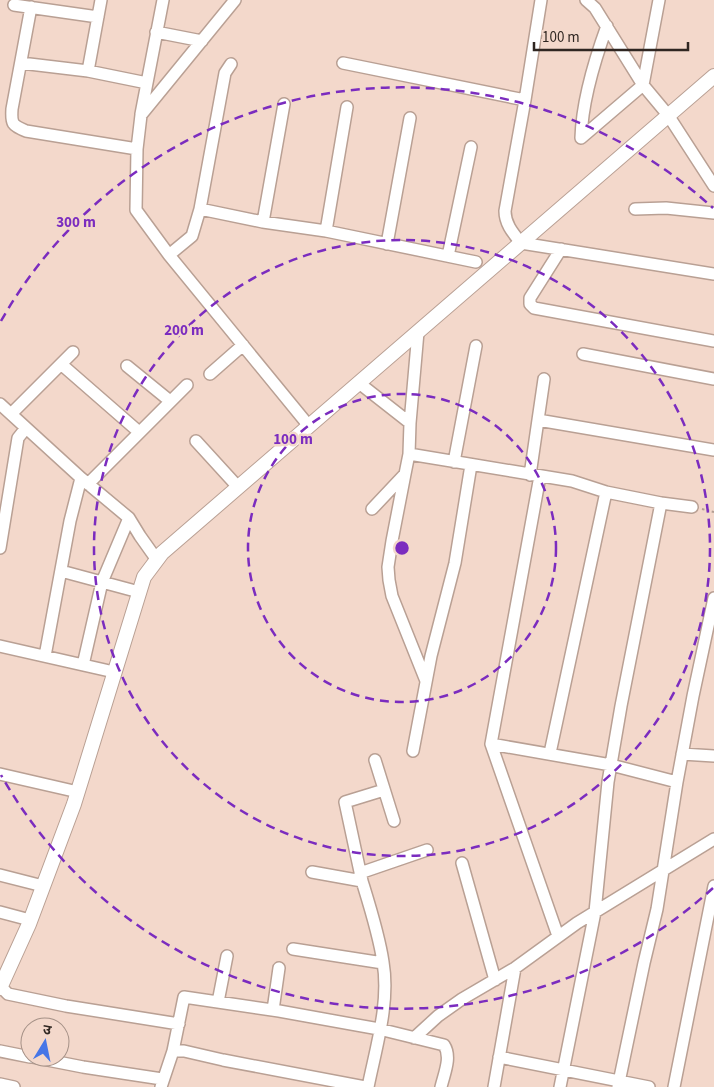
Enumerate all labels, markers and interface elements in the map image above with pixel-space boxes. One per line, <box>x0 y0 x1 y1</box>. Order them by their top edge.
scale bar <box>534 20 688 52</box>
text: 100 m <box>542 27 580 48</box>
text: 300 m <box>56 212 96 233</box>
text: 200 m <box>164 320 204 341</box>
text: 100 m <box>273 429 313 450</box>
centre of rings <box>393 539 411 557</box>
north arrow <box>20 1017 70 1067</box>
text: उ <box>41 1020 54 1041</box>

